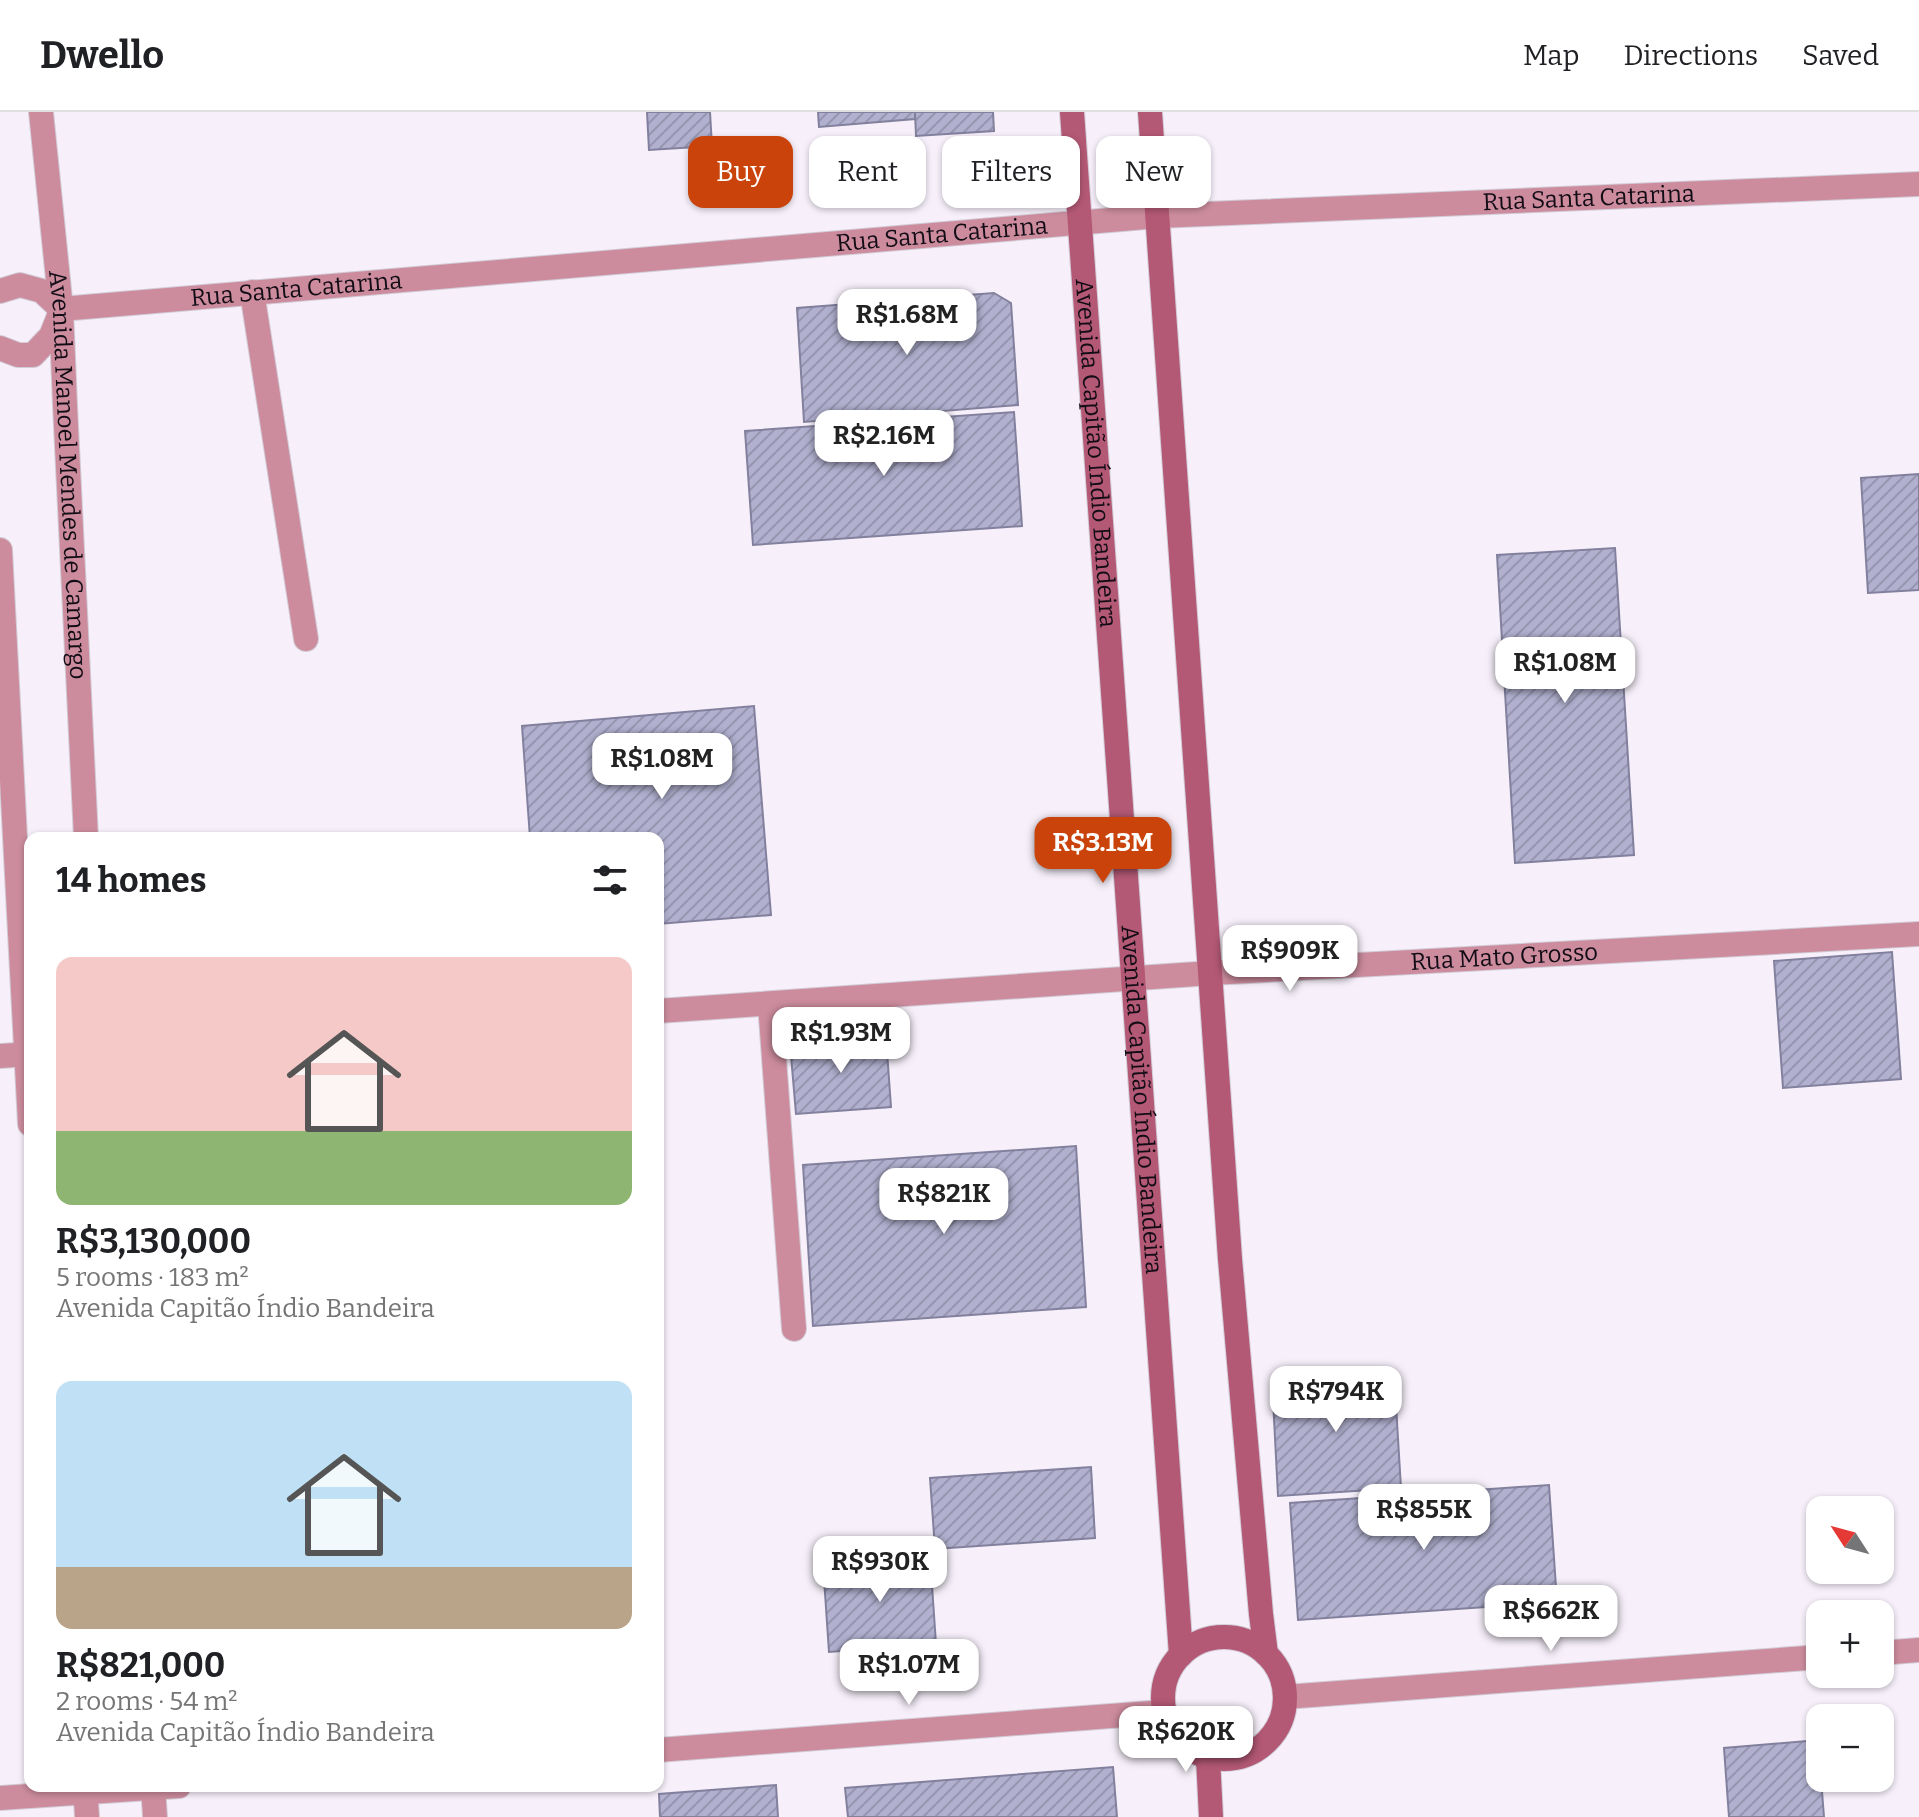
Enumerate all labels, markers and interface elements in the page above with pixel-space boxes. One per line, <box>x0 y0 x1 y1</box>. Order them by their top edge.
text: Dwello <box>40 32 164 78</box>
text: Map <box>1523 39 1579 72</box>
text: Directions <box>1623 39 1758 72</box>
text: Saved <box>1802 39 1879 72</box>
chip: Buy <box>688 136 793 208</box>
chip: Rent <box>809 136 926 208</box>
chip: Filters <box>942 136 1080 208</box>
chip: New <box>1096 136 1211 208</box>
street label: Rua Santa Catarina <box>1482 179 1696 216</box>
street label: Rua Santa Catarina <box>835 211 1049 257</box>
street label: Rua Santa Catarina <box>189 266 403 312</box>
street label: Avenida Manoel Mendes de Camargo <box>43 269 92 680</box>
street label: Avenida Capitão Índio Bandeira <box>1070 278 1122 629</box>
pin: R$1.68M <box>833 289 981 357</box>
text: R$1.68M <box>855 299 959 330</box>
pin: R$2.16M <box>810 410 958 478</box>
text: R$2.16M <box>833 420 935 451</box>
pin: R$1.08M <box>1491 637 1639 705</box>
text: R$1.08M <box>1513 647 1617 678</box>
pin: R$1.08M <box>588 733 736 801</box>
text: R$1.08M <box>610 743 714 774</box>
pin: R$3.13M <box>1029 817 1177 885</box>
text: R$3.13M <box>1053 827 1153 858</box>
icon: filters <box>588 858 632 902</box>
text: 14 homes <box>56 860 207 901</box>
street label: Avenida Capitão Índio Bandeira <box>1115 924 1168 1275</box>
pin: R$909K <box>1225 925 1355 993</box>
text: R$909K <box>1240 935 1340 966</box>
street label: Rua Mato Grosso <box>1410 938 1599 976</box>
pin: R$1.93M <box>767 1007 915 1075</box>
icon: home <box>272 1009 416 1153</box>
text: R$1.93M <box>790 1017 892 1048</box>
pin: R$821K <box>879 1168 1009 1236</box>
text: R$821K <box>897 1178 991 1209</box>
text: R$3,130,000 <box>56 1221 251 1262</box>
text: 5 rooms · 183 m² <box>56 1262 249 1293</box>
text: Avenida Capitão Índio Bandeira <box>56 1293 435 1324</box>
pin: R$794K <box>1271 1366 1401 1434</box>
text: R$794K <box>1288 1376 1384 1407</box>
icon: home <box>272 1433 416 1577</box>
pin: R$855K <box>1359 1484 1489 1552</box>
text: R$855K <box>1376 1494 1472 1525</box>
north arrow <box>1806 1496 1894 1584</box>
map controls <box>1806 1496 1894 1792</box>
pin: R$930K <box>815 1536 945 1604</box>
text: R$930K <box>831 1546 929 1577</box>
pin: R$662K <box>1486 1585 1616 1653</box>
text: R$662K <box>1503 1595 1599 1626</box>
button: + <box>1806 1600 1894 1688</box>
pin: R$1.07M <box>835 1639 983 1707</box>
text: R$821,000 <box>56 1645 225 1686</box>
text: R$1.07M <box>858 1649 960 1680</box>
text: 2 rooms · 54 m² <box>56 1686 238 1717</box>
button: − <box>1806 1704 1894 1792</box>
pin: R$620K <box>1121 1706 1251 1774</box>
text: R$620K <box>1137 1716 1235 1747</box>
text: Avenida Capitão Índio Bandeira <box>56 1717 435 1748</box>

